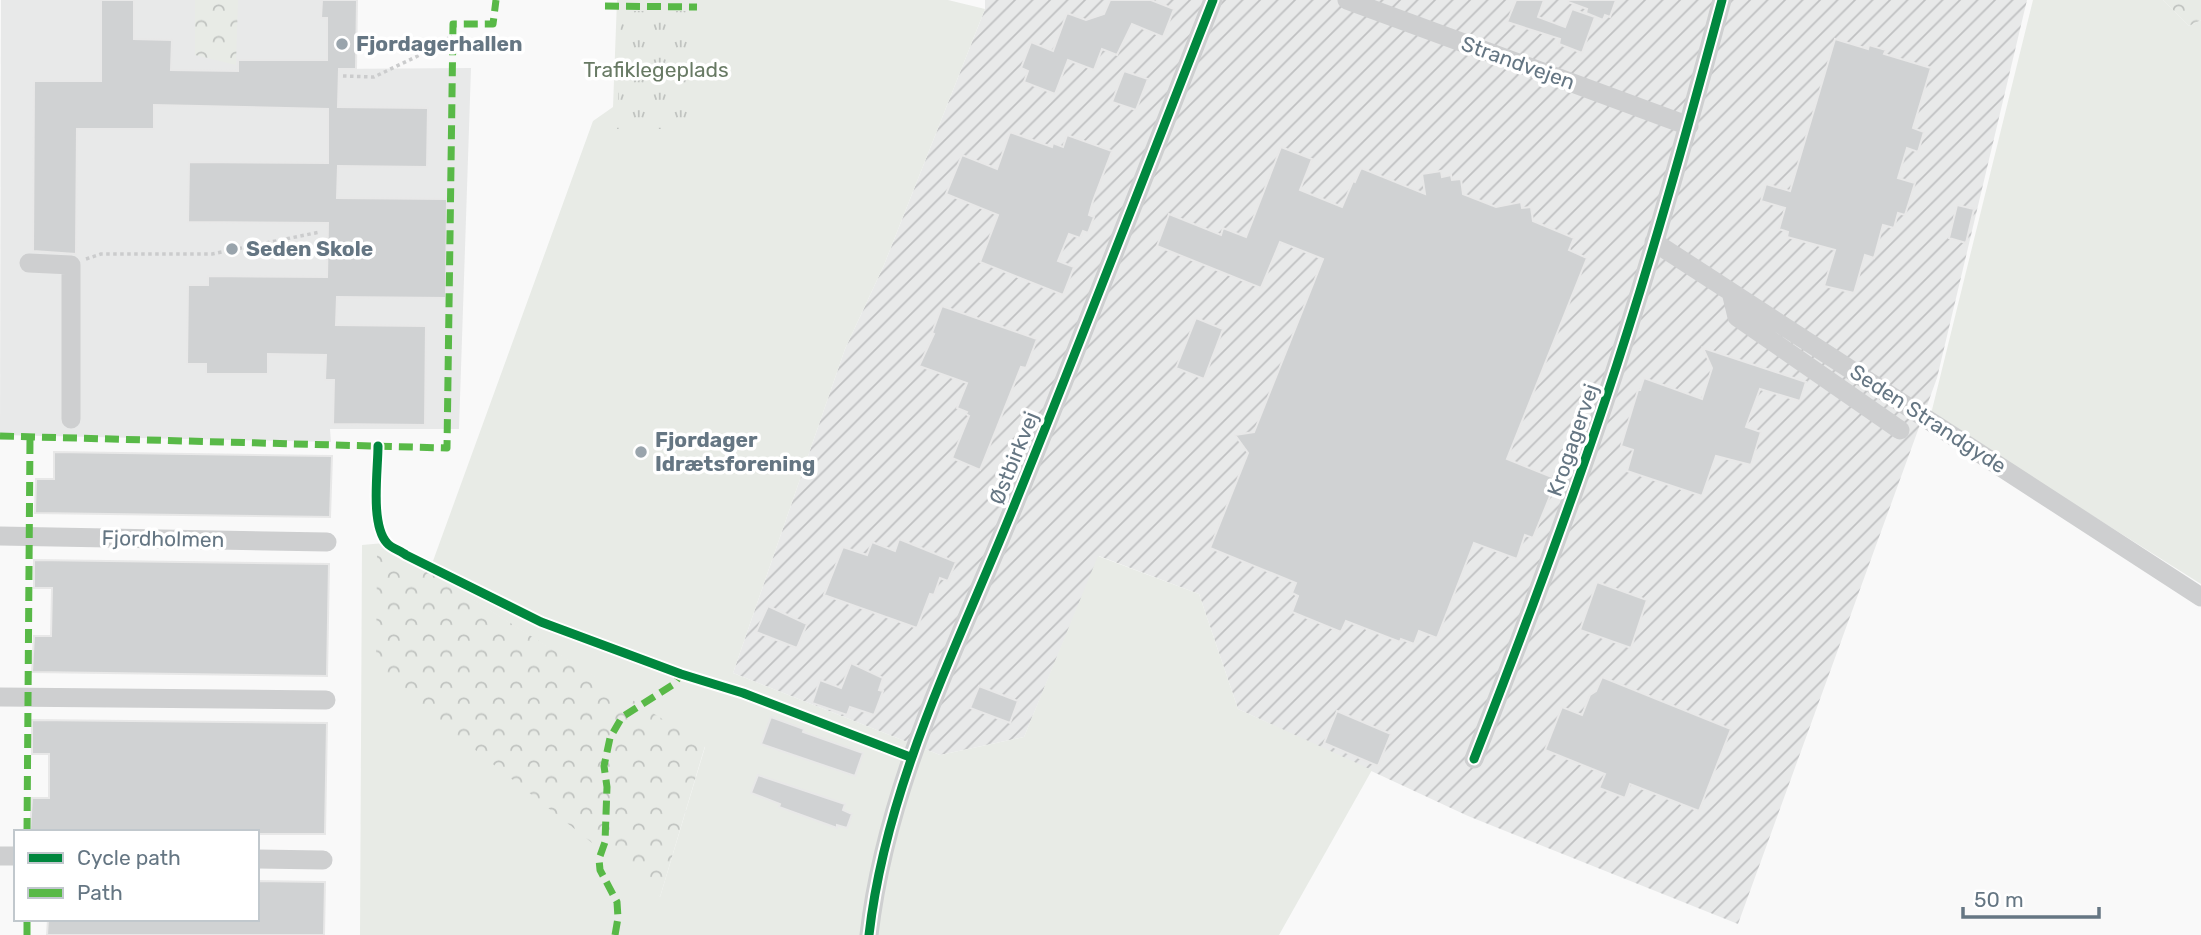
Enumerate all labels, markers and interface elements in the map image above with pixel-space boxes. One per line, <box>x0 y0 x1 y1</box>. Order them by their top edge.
street label: Strandvejen <box>1458 30 1578 95</box>
place label: Fjordagerhallen <box>356 31 523 56</box>
marker: Fjordagerhallen <box>334 36 350 52</box>
park label: Trafiklegeplads <box>583 57 729 82</box>
place label: Seden Skole <box>246 236 373 261</box>
marker: Seden Skole <box>224 241 240 257</box>
street label: Seden Strandgyde <box>1846 359 2011 478</box>
street label: Krogagervej <box>1542 380 1603 499</box>
street label: Østbirkvej <box>984 408 1043 508</box>
place label: Fjordager Idrætsforening <box>655 427 815 476</box>
marker: Fjordager Idrætsforening <box>633 444 649 460</box>
street label: Fjordholmen <box>101 525 225 552</box>
legend <box>14 830 259 921</box>
text: Cycle path <box>77 845 181 870</box>
scale bar <box>1963 876 2100 920</box>
text: Path <box>77 880 123 905</box>
text: 50 m <box>1974 887 2024 912</box>

